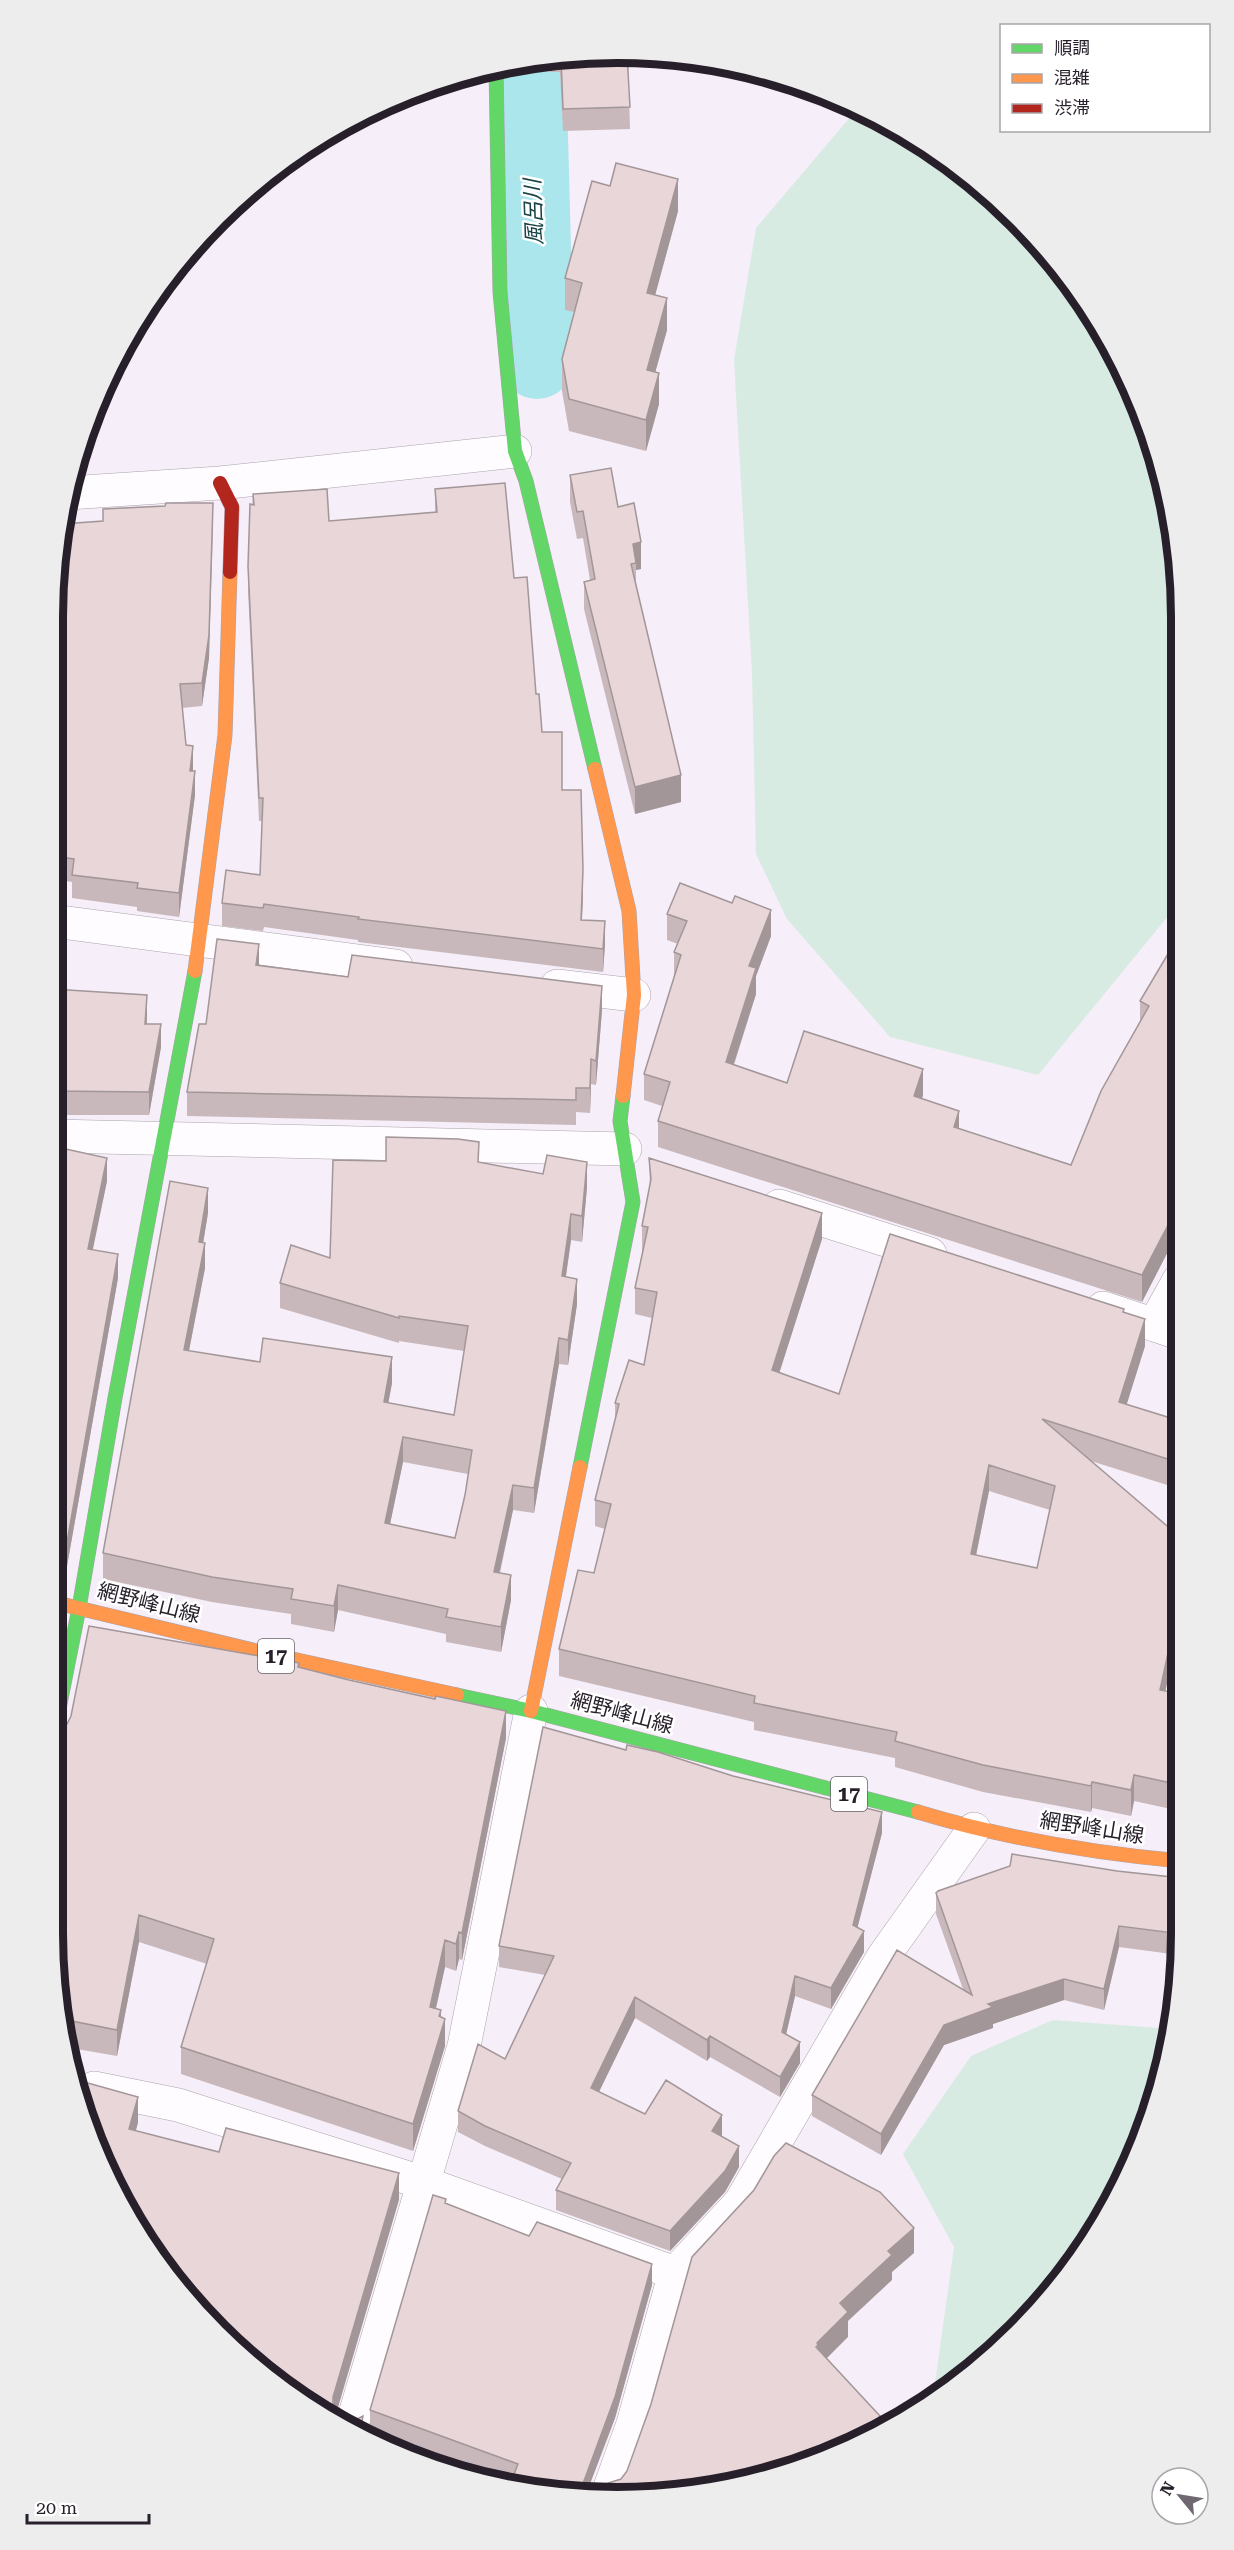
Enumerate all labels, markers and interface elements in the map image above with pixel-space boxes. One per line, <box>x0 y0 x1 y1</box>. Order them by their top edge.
legend <box>1000 24 1210 132</box>
text: 順調 <box>1054 37 1090 58</box>
text: 混雑 <box>1054 67 1090 88</box>
text: 渋滞 <box>1054 97 1090 118</box>
water label: 風呂川 <box>520 177 547 245</box>
street label: 網野峰山線 <box>95 1579 203 1627</box>
road number: 17 <box>258 1639 294 1673</box>
street label: 網野峰山線 <box>568 1688 676 1738</box>
road number: 17 <box>831 1777 867 1811</box>
street label: 網野峰山線 <box>1038 1808 1146 1848</box>
north arrow <box>1150 2466 1210 2526</box>
text: N <box>1156 2479 1179 2499</box>
scale bar <box>27 2487 148 2525</box>
text: 20 m <box>36 2497 77 2518</box>

